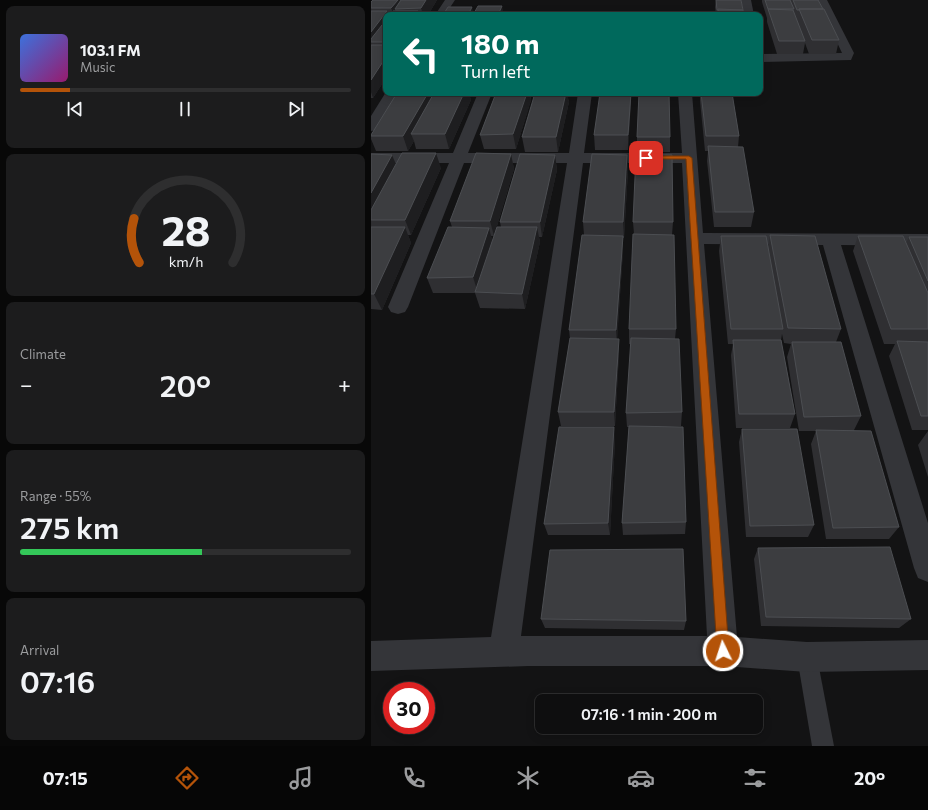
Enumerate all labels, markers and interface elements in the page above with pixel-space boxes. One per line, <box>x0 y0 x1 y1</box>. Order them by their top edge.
text: 180 m <box>461 26 539 60</box>
icon: left <box>395 28 447 80</box>
text: 103.1 FM <box>80 41 141 59</box>
text: Music <box>80 59 115 75</box>
text: Turn left <box>461 60 530 82</box>
icon: previous <box>64 98 86 120</box>
icon: pause <box>174 98 196 120</box>
icon: next <box>285 98 307 120</box>
pin <box>629 141 663 175</box>
icon: arrive <box>635 147 657 169</box>
text: 28 <box>161 204 210 255</box>
text: km/h <box>168 252 203 270</box>
text: Climate <box>20 346 66 362</box>
text: 20° <box>160 366 211 403</box>
text: − <box>20 371 33 398</box>
text: + <box>338 371 351 398</box>
text: Range · 55% <box>20 488 91 504</box>
text: 275 km <box>20 508 119 545</box>
position arrow <box>702 630 744 672</box>
text: Arrival <box>20 642 59 658</box>
text: 07:16 <box>20 662 95 699</box>
speed limit sign: 30 <box>383 682 435 734</box>
text: 07:16 · 1 min · 200 m <box>581 705 717 723</box>
icon: directions <box>173 764 201 792</box>
icon: music <box>287 764 315 792</box>
icon: phone <box>400 764 428 792</box>
icon: climate <box>514 764 542 792</box>
icon: car <box>627 764 655 792</box>
icon: filters <box>741 764 769 792</box>
text: 07:15 <box>43 767 88 789</box>
text: 20° <box>854 767 885 789</box>

